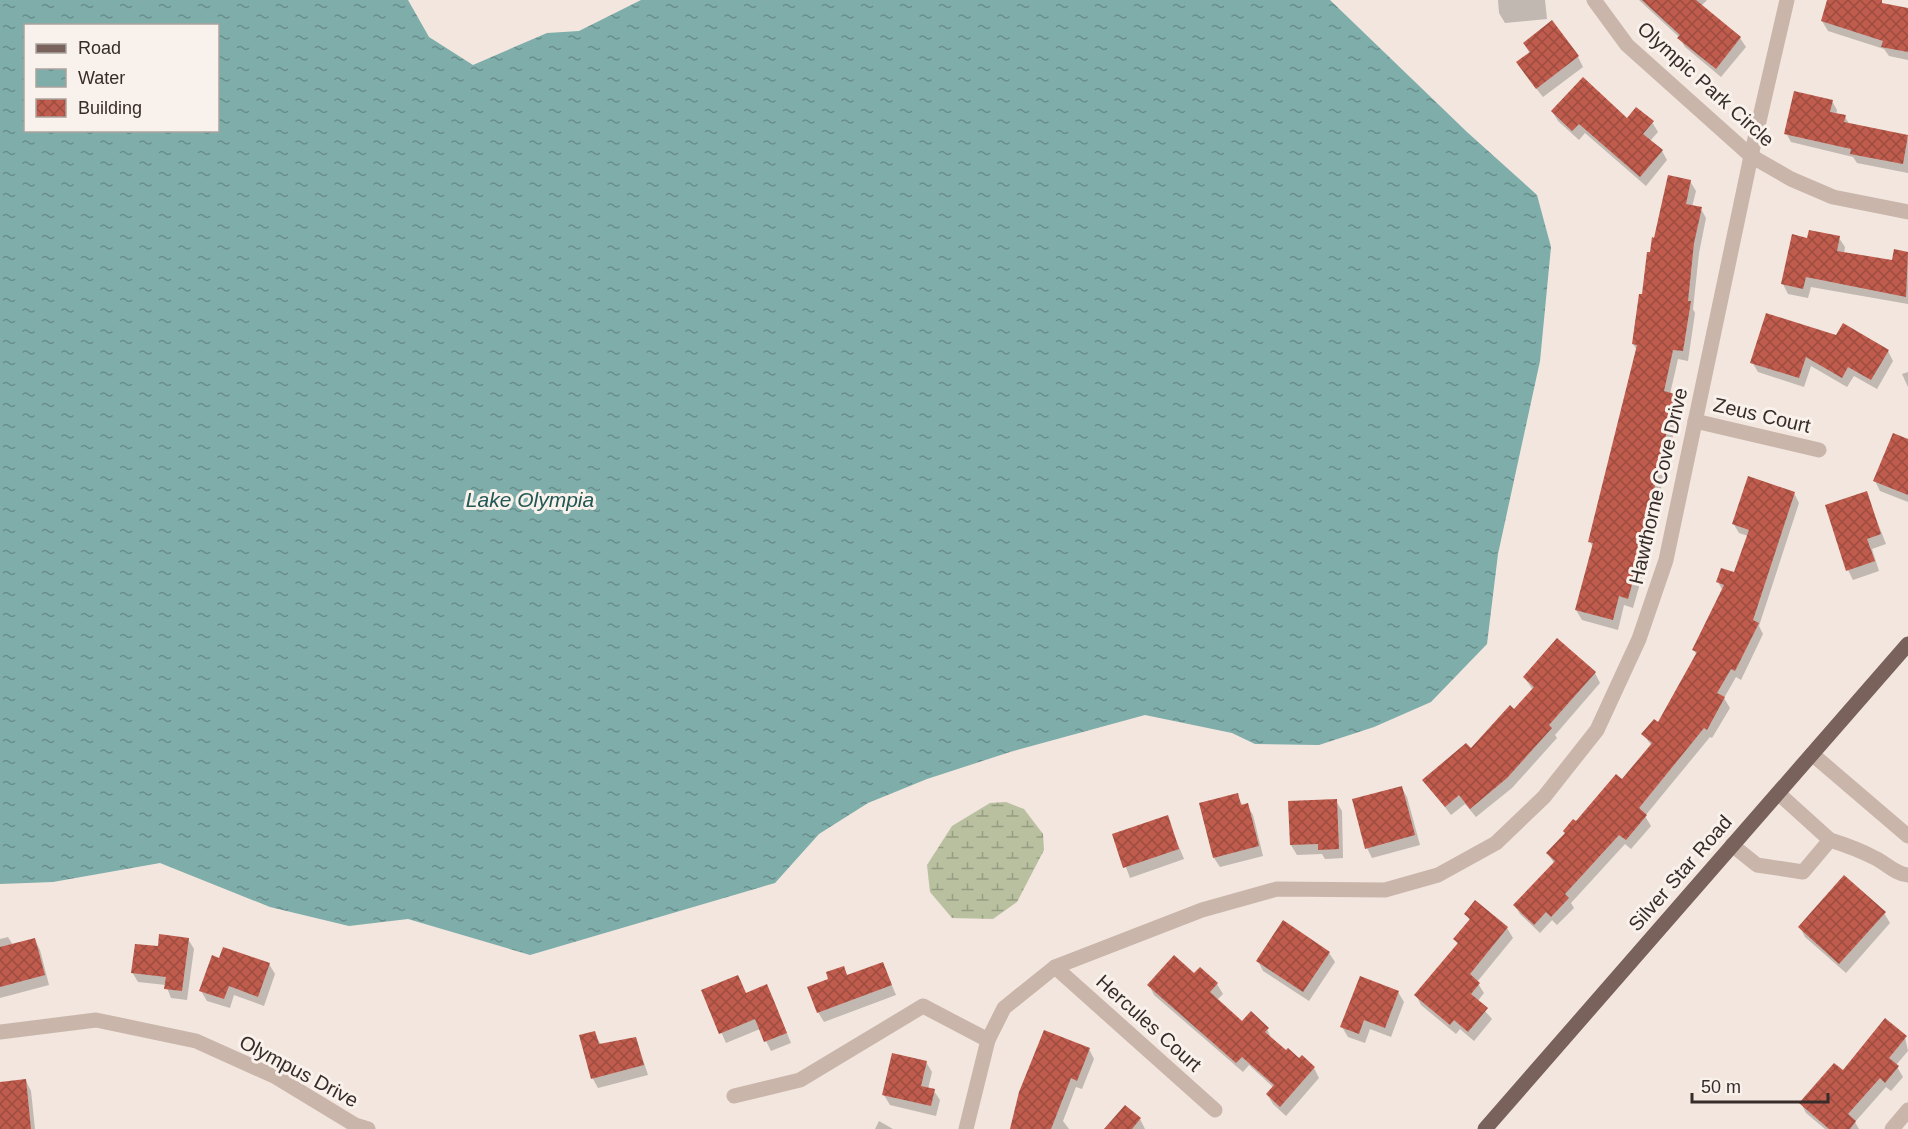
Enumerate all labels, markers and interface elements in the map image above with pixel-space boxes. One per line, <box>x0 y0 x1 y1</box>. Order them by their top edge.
street label: Olympic Park Circle <box>1633 17 1779 151</box>
legend <box>24 24 219 132</box>
text: Road <box>78 38 121 58</box>
text: Water <box>78 68 125 88</box>
text: Building <box>78 98 142 118</box>
street label: Hawthorne Cove Drive <box>1625 386 1691 586</box>
street label: Zeus Court <box>1711 393 1813 437</box>
water label: Lake Olympia <box>466 488 594 511</box>
street label: Silver Star Road <box>1624 811 1736 935</box>
street label: Hercules Court <box>1092 970 1206 1076</box>
street label: Olympus Drive <box>236 1031 362 1111</box>
scale bar <box>1692 1066 1828 1104</box>
text: 50 m <box>1701 1077 1741 1097</box>

